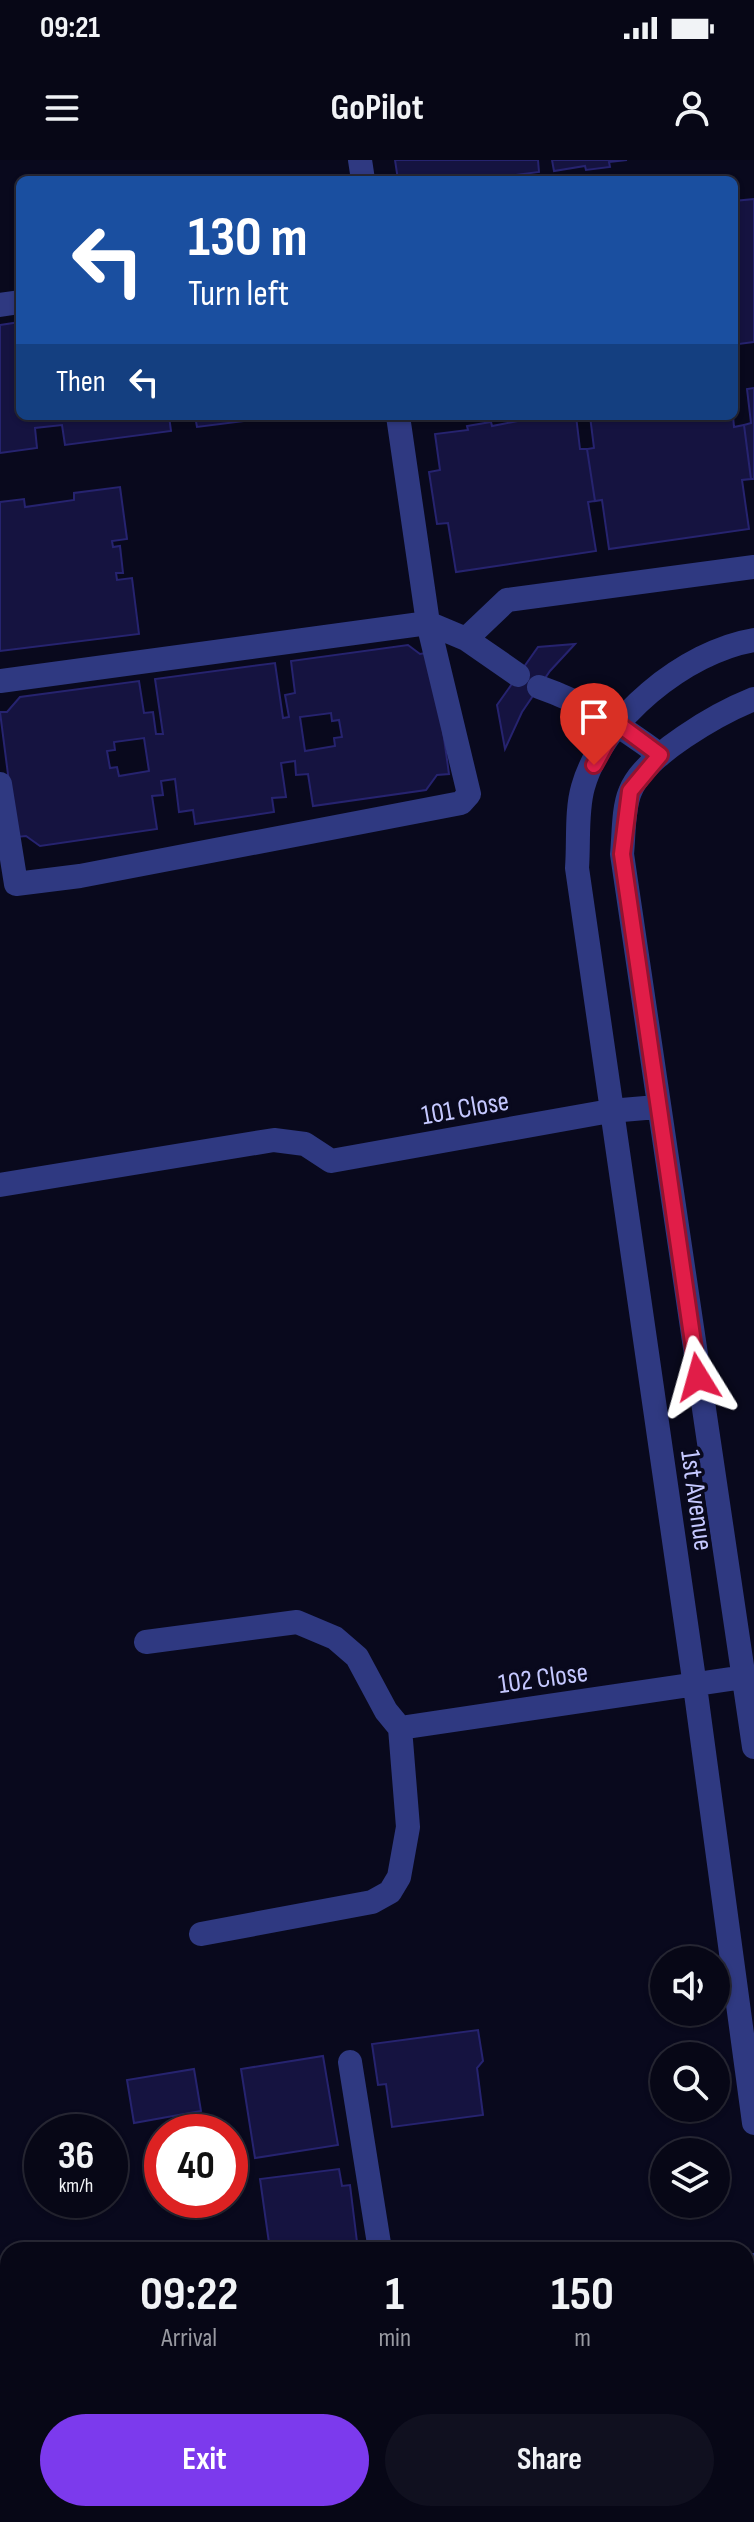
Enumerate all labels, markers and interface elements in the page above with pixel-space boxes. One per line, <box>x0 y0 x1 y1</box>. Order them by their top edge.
text: 09:21 <box>40 10 100 46</box>
icon: menu <box>40 86 84 130</box>
icon: person <box>670 86 714 130</box>
text: GoPilot <box>330 87 424 130</box>
text: 130 m <box>188 205 308 272</box>
icon: left <box>56 208 160 312</box>
text: Turn left <box>188 273 289 316</box>
icon: left <box>122 360 166 404</box>
text: Then <box>56 364 106 400</box>
pin <box>560 683 628 765</box>
icon: arrive <box>572 695 616 739</box>
street label: 101 Close <box>419 1085 512 1132</box>
position arrow <box>656 1335 740 1419</box>
street label: 1st Avenue <box>673 1448 720 1553</box>
street label: 102 Close <box>496 1656 590 1701</box>
map controls <box>650 1946 730 2218</box>
button: sound <box>650 1946 730 2026</box>
button: search <box>650 2042 730 2122</box>
speed limit sign: 40 <box>144 2114 248 2218</box>
text: 36 <box>58 2132 94 2180</box>
button: layers <box>650 2138 730 2218</box>
text: km/h <box>59 2174 93 2198</box>
text: 09:22 <box>140 2266 238 2323</box>
text: 1 <box>385 2266 404 2323</box>
text: 150 <box>551 2266 614 2323</box>
text: Arrival <box>161 2323 217 2354</box>
text: min <box>378 2323 411 2354</box>
text: m <box>574 2323 591 2354</box>
button: Exit <box>40 2414 369 2506</box>
button: Share <box>385 2414 714 2506</box>

